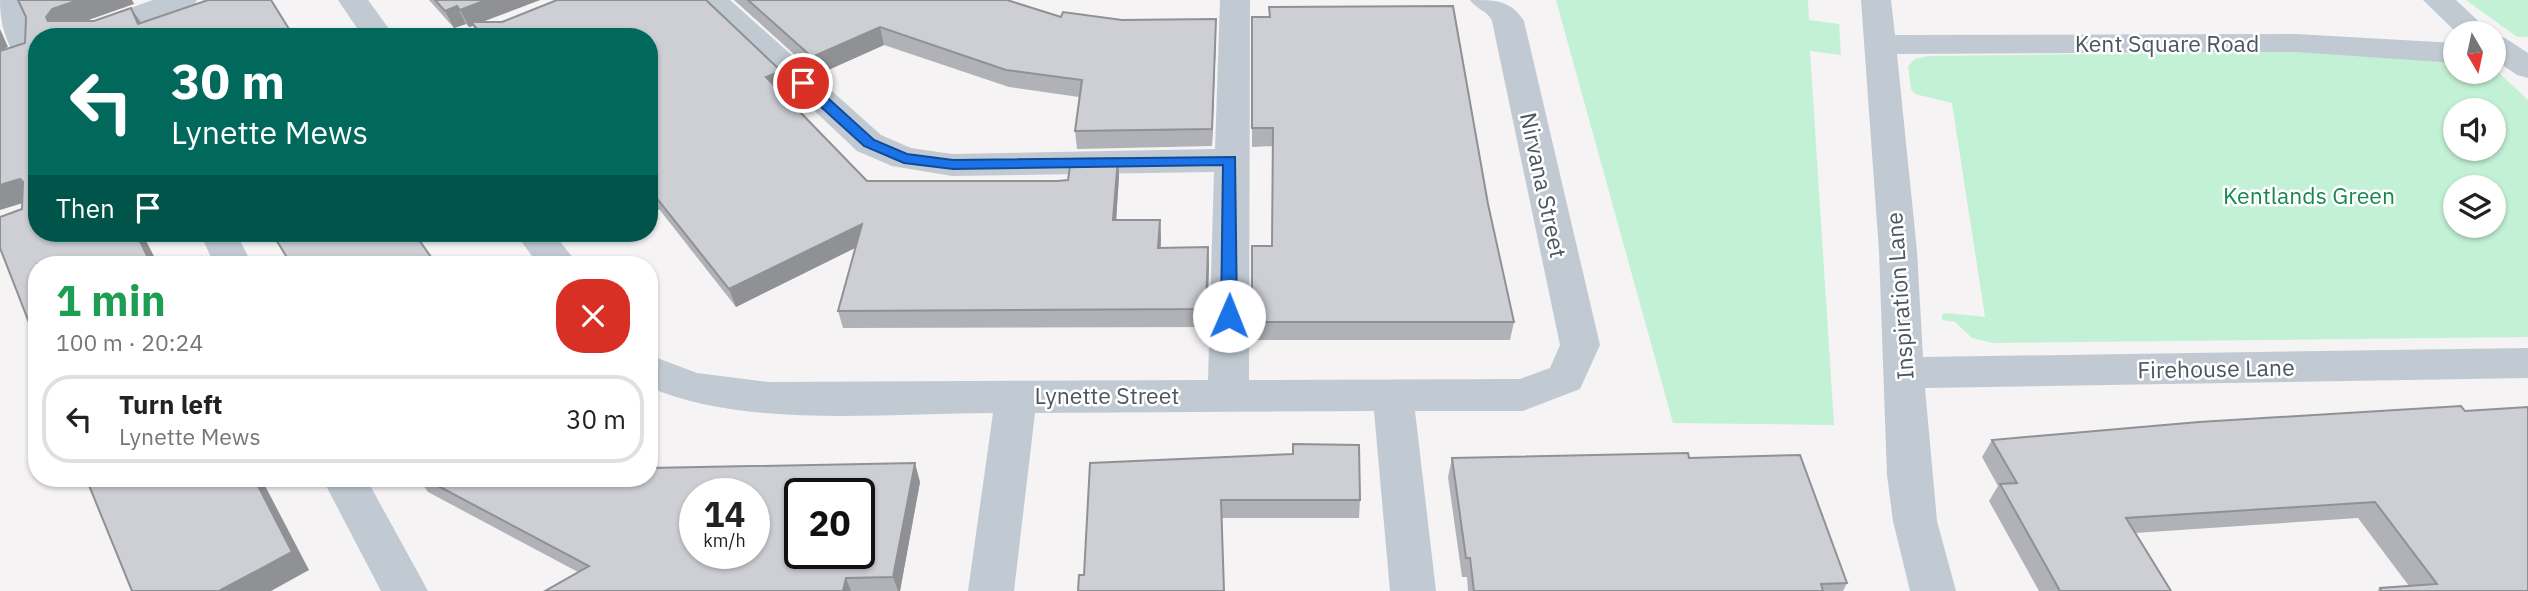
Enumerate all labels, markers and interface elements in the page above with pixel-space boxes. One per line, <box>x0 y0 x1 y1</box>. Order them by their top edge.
north arrow <box>2443 21 2506 84</box>
map controls <box>2443 21 2506 238</box>
street label: Kent Square Road <box>2075 28 2259 58</box>
text: 30 m <box>171 49 285 112</box>
pin <box>773 53 833 113</box>
icon: left <box>56 56 147 147</box>
icon: arrive <box>784 64 822 102</box>
button: sound <box>2443 98 2506 161</box>
street label: Nirvana Street <box>1514 110 1574 260</box>
text: Lynette Mews <box>171 111 368 153</box>
button: layers <box>2443 175 2506 238</box>
park label: Kentlands Green <box>2223 180 2395 210</box>
icon: arrive <box>129 189 167 227</box>
text: Then <box>56 191 115 225</box>
street label: Inspiration Lane <box>1878 211 1920 381</box>
text: 1 min <box>56 273 166 328</box>
button: close <box>556 279 630 353</box>
position arrow <box>1192 279 1266 353</box>
text: 100 m · 20:24 <box>56 327 203 357</box>
street label: Firehouse Lane <box>2137 352 2295 384</box>
street label: Lynette Street <box>1035 380 1179 410</box>
text: Turn left <box>119 387 222 421</box>
icon: left <box>60 400 98 438</box>
text: 30 m <box>566 402 626 436</box>
text: Lynette Mews <box>119 421 261 451</box>
speed limit sign: 20 <box>784 478 875 569</box>
text: 14 <box>703 491 746 537</box>
text: km/h <box>703 529 746 552</box>

